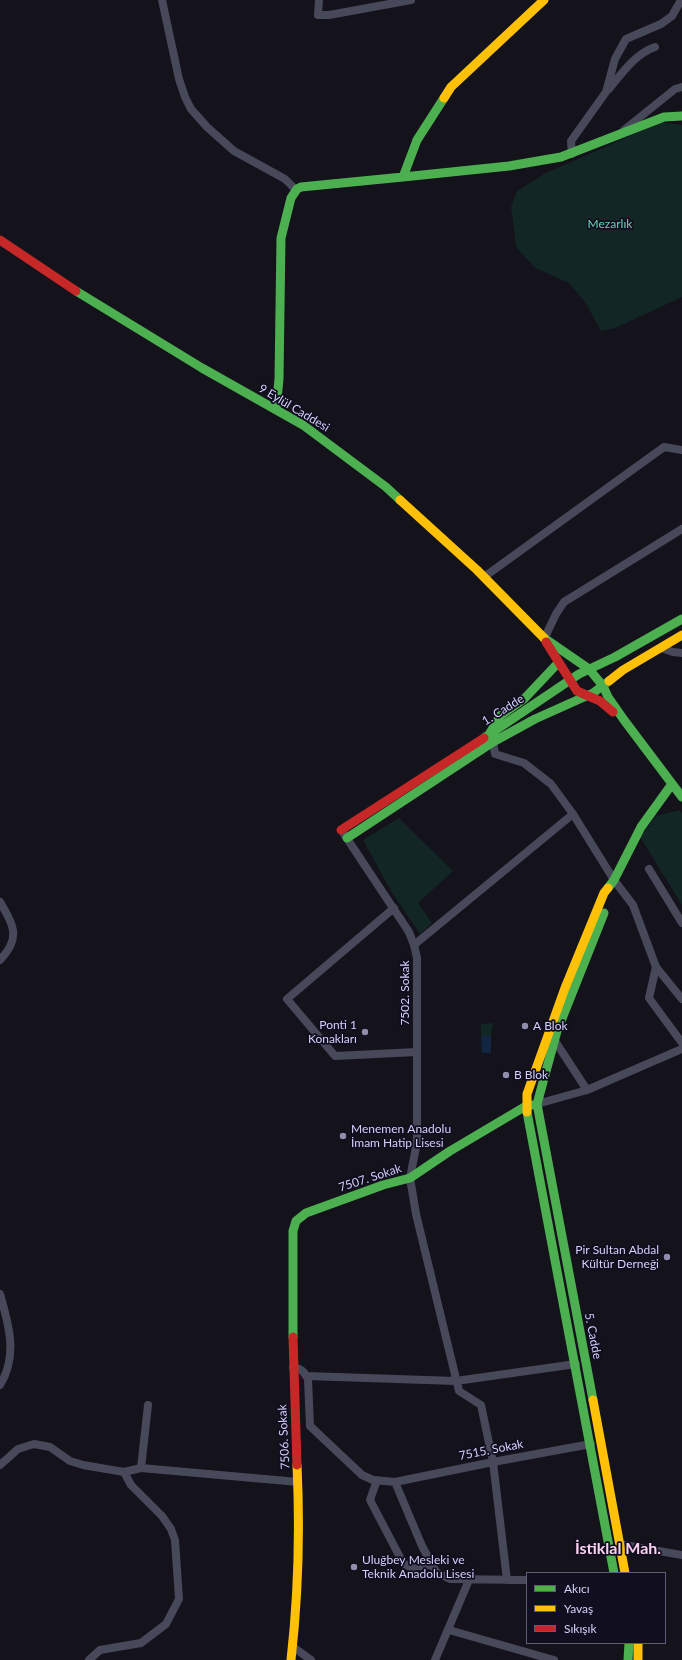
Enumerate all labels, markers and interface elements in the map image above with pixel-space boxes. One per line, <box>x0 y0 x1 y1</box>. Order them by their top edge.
park label: Mezarlık <box>588 217 632 231</box>
street label: 9 Eylül Caddesi <box>256 381 332 435</box>
street label: 1. Cadde <box>479 692 527 728</box>
street label: 7502. Sokak <box>398 960 412 1026</box>
place label: Ponti 1 Konakları <box>308 1018 357 1046</box>
place label: A Blok <box>533 1019 568 1033</box>
marker: A Blok <box>520 1021 530 1031</box>
marker: Ponti 1 Konakları <box>360 1027 370 1037</box>
place label: B Blok <box>514 1068 548 1082</box>
marker: B Blok <box>501 1070 511 1080</box>
place label: Menemen Anadolu İmam Hatip Lisesi <box>351 1122 451 1150</box>
marker: Menemen Anadolu İmam Hatip Lisesi <box>338 1131 348 1141</box>
street label: 7507. Sokak <box>337 1161 403 1195</box>
place label: Pir Sultan Abdal Kültür Derneği <box>575 1243 659 1271</box>
marker: Pir Sultan Abdal Kültür Derneği <box>662 1252 672 1262</box>
street label: 5. Cadde <box>581 1312 605 1360</box>
street label: 7506. Sokak <box>275 1404 293 1470</box>
street label: 7515. Sokak <box>458 1437 524 1463</box>
district label: İstiklal Mah. <box>575 1539 661 1559</box>
place label: Uluğbey Mesleki ve Teknik Anadolu Lisesi <box>362 1553 474 1581</box>
marker: Uluğbey Mesleki ve Teknik Anadolu Lisesi <box>349 1562 359 1572</box>
legend <box>526 1572 666 1644</box>
text: Akıcı <box>564 1581 590 1596</box>
text: Yavaş <box>564 1601 593 1616</box>
text: Sıkışık <box>564 1621 597 1636</box>

